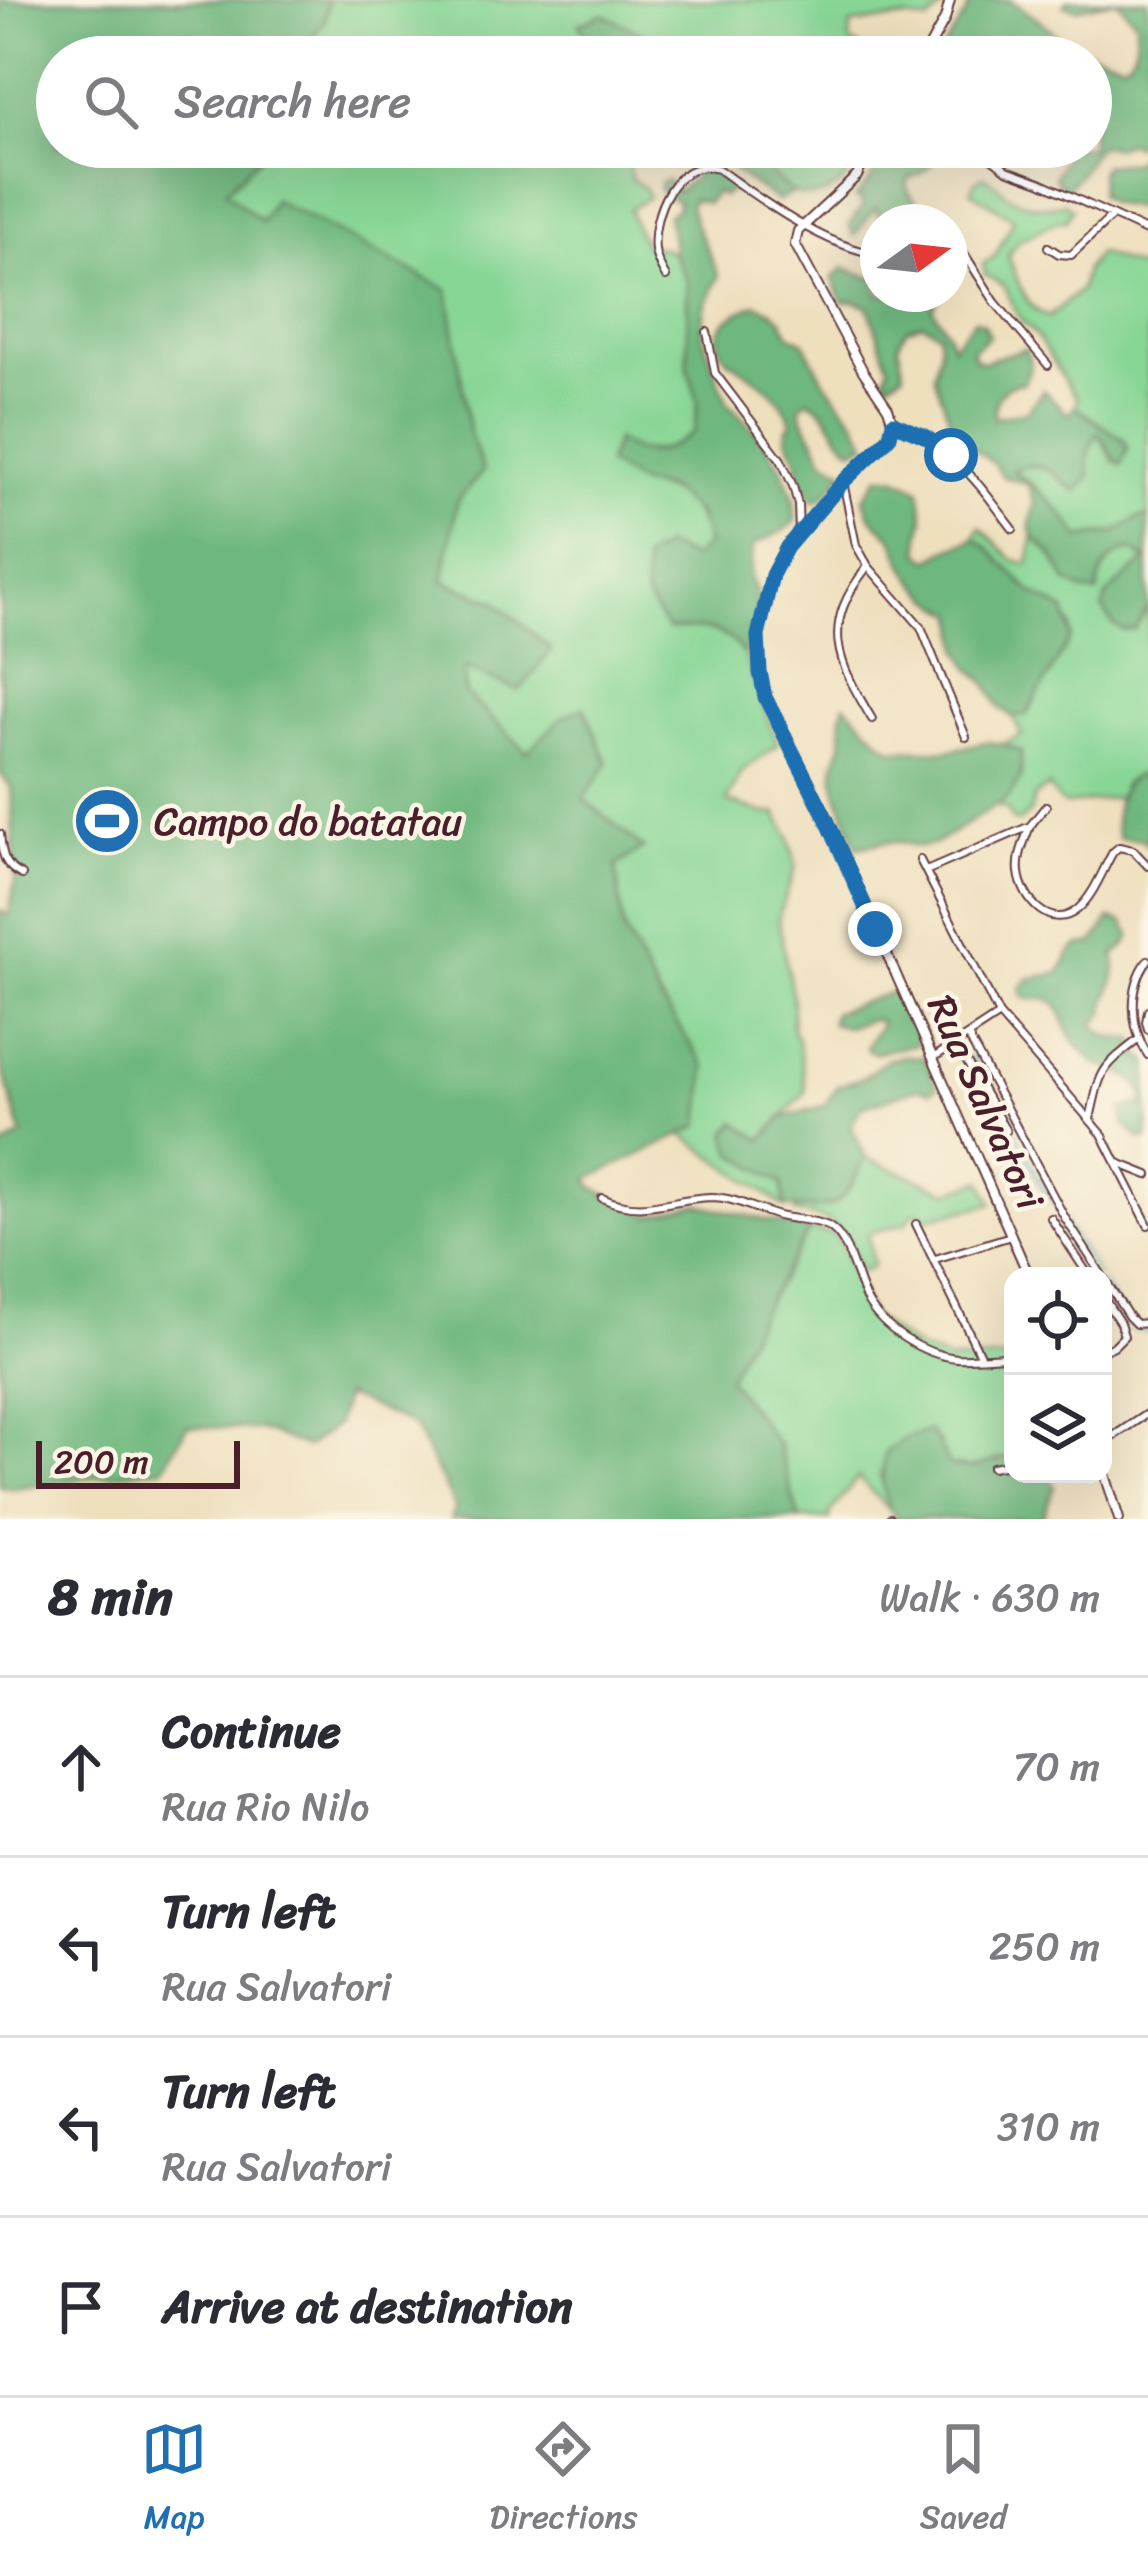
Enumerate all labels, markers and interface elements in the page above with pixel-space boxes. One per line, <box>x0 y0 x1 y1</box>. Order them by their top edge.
search box <box>36 36 1112 168</box>
text: Search here <box>174 62 411 142</box>
icon: search <box>78 69 144 135</box>
north arrow <box>860 204 968 312</box>
route start <box>924 428 978 482</box>
sports icon: Campo do batatau <box>72 786 142 856</box>
place label: Campo do batatau <box>154 787 462 856</box>
route end <box>848 902 902 956</box>
street label: Rua Salvatori <box>908 983 1065 1222</box>
map controls <box>1004 1267 1112 1483</box>
button: locate <box>1004 1267 1112 1375</box>
button: layers <box>1004 1375 1112 1483</box>
text: 200 m <box>54 1433 149 1491</box>
scale bar <box>36 1435 240 1488</box>
text: 8 min <box>48 1552 173 1642</box>
text: Walk · 630 m <box>879 1563 1100 1632</box>
text: Continue <box>162 1692 341 1772</box>
text: 70 m <box>1013 1732 1100 1801</box>
icon: ahead <box>48 1734 114 1800</box>
text: Rua Rio Nilo <box>162 1772 369 1841</box>
text: Turn left <box>162 1872 335 1952</box>
text: 250 m <box>989 1912 1100 1981</box>
icon: left <box>48 1914 114 1980</box>
text: Rua Salvatori <box>162 1952 391 2021</box>
text: Turn left <box>162 2052 335 2132</box>
text: 310 m <box>997 2092 1100 2161</box>
icon: left <box>48 2094 114 2160</box>
text: Rua Salvatori <box>162 2132 391 2201</box>
text: Arrive at destination <box>162 2267 572 2347</box>
icon: arrive <box>48 2274 114 2340</box>
tab: Map <box>141 2416 207 2546</box>
tab: Directions <box>490 2416 637 2546</box>
tab: Saved <box>920 2416 1007 2546</box>

